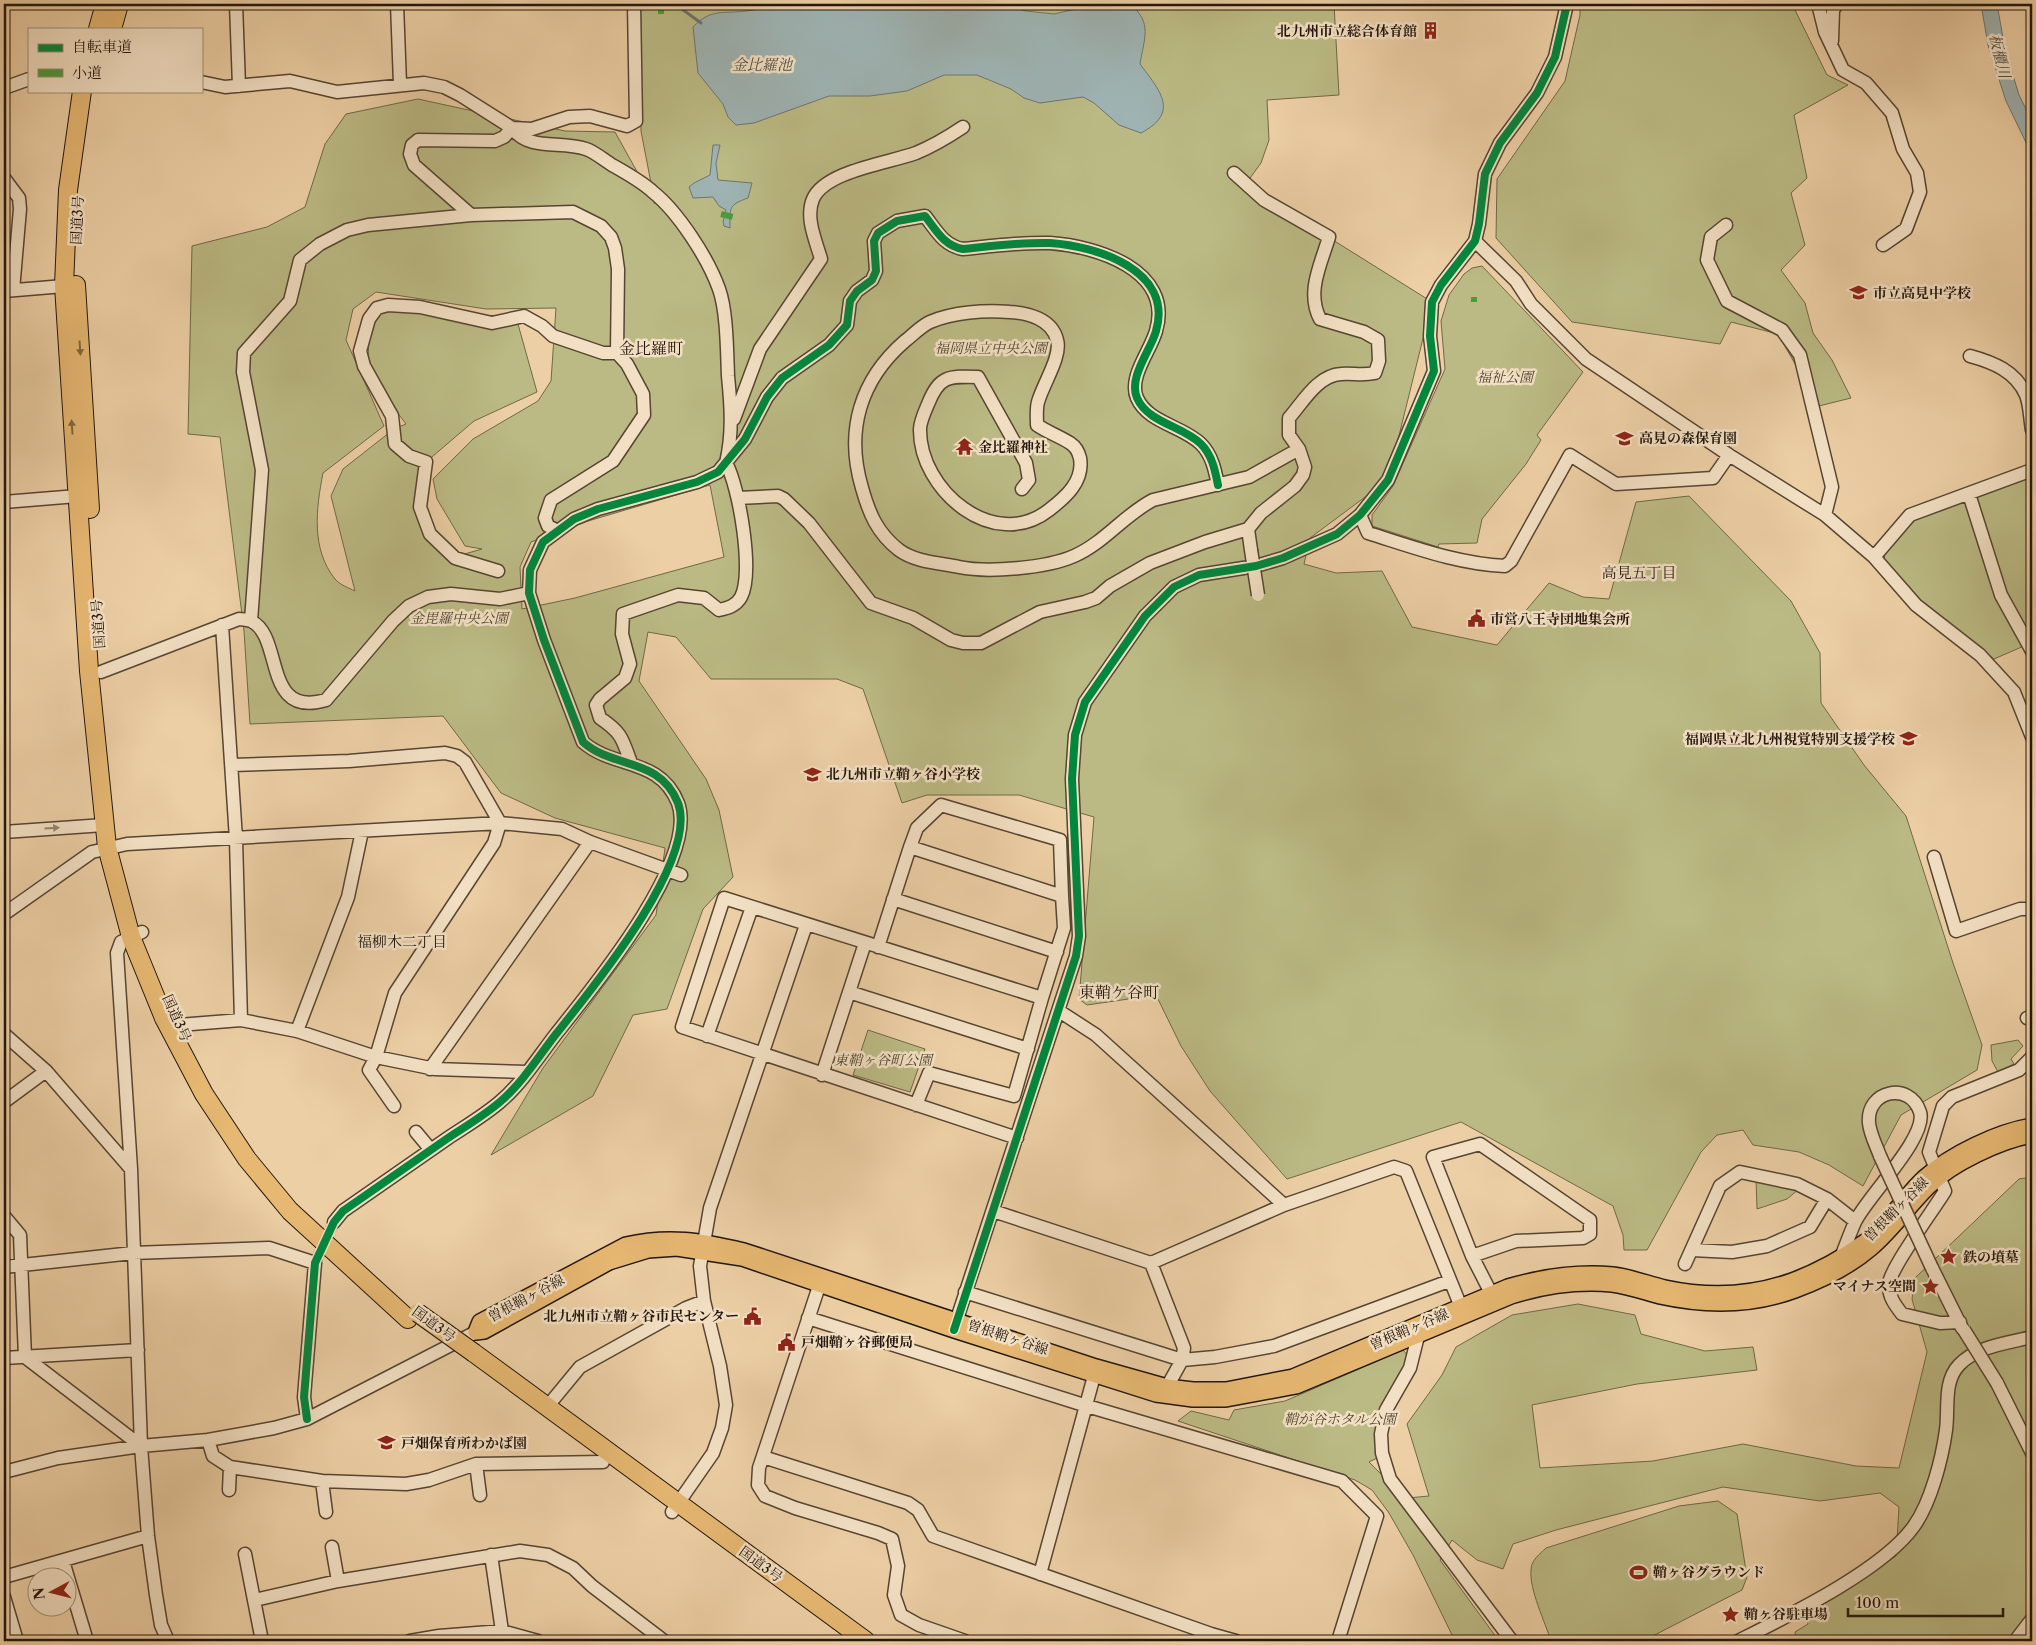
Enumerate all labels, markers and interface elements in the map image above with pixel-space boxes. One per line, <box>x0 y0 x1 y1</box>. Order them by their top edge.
building icon: 北九州市立総合体育館 <box>1421 21 1441 41</box>
place label: 北九州市立総合体育館 <box>1277 22 1417 40</box>
legend <box>28 28 202 92</box>
water label: 板櫃川 <box>1985 32 2015 82</box>
text: 自転車道 <box>72 37 132 56</box>
water label: 金比羅池 <box>732 55 794 74</box>
text: 小道 <box>72 63 102 82</box>
street label: 国道3号 <box>67 195 87 245</box>
school or university icon: 市立高見中学校 <box>1849 283 1869 303</box>
place label: 市立高見中学校 <box>1873 284 1971 302</box>
district label: 金比羅町 <box>619 338 683 358</box>
park label: 福岡県立中央公園 <box>935 339 1049 357</box>
one-way arrow <box>76 340 84 356</box>
park label: 福祉公園 <box>1477 368 1535 386</box>
one-way arrow <box>68 418 76 434</box>
school or university icon: 高見の森保育園 <box>1615 428 1635 448</box>
place label: 高見の森保育園 <box>1639 429 1737 447</box>
temple icon: 金比羅神社 <box>954 437 974 457</box>
place label: 金比羅神社 <box>978 438 1048 456</box>
district label: 高見五丁目 <box>1601 563 1677 582</box>
street label: 国道3号 <box>87 599 109 649</box>
park label: 金毘羅中央公園 <box>410 609 510 627</box>
public building icon: 市営八王寺団地集会所 <box>1466 609 1486 629</box>
place label: 市営八王寺団地集会所 <box>1490 610 1630 628</box>
school or university icon: 福岡県立北九州視覚特別支援学校 <box>1899 729 1919 749</box>
place label: 福岡県立北九州視覚特別支援学校 <box>1685 730 1895 748</box>
school or university icon: 北九州市立鞘ヶ谷小学校 <box>802 764 822 784</box>
place label: 北九州市立鞘ヶ谷小学校 <box>826 765 980 783</box>
one-way arrow <box>45 824 61 832</box>
district label: 福柳木二丁目 <box>357 932 447 951</box>
district label: 東鞘ケ谷町 <box>1079 982 1159 1002</box>
street label: 国道3号 <box>159 992 195 1044</box>
park label: 東鞘ヶ谷町公園 <box>834 1051 934 1069</box>
street label: 曽根鞘ヶ谷線 <box>1860 1173 1932 1245</box>
place icon: 鉄の墳墓 <box>1939 1247 1959 1267</box>
place label: 鉄の墳墓 <box>1963 1248 2019 1266</box>
street label: 曽根鞘ヶ谷線 <box>485 1270 567 1326</box>
place icon: マイナス空間 <box>1920 1276 1940 1296</box>
place label: マイナス空間 <box>1833 1277 1916 1295</box>
street label: 国道3号 <box>409 1302 459 1346</box>
street label: 曽根鞘ヶ谷線 <box>1367 1304 1451 1354</box>
public building icon: 北九州市立鞘ヶ谷市民センター <box>743 1306 763 1326</box>
place label: 北九州市立鞘ヶ谷市民センター <box>544 1307 739 1325</box>
street label: 曽根鞘ヶ谷線 <box>965 1315 1051 1359</box>
public building icon: 戸畑鞘ヶ谷郵便局 <box>777 1332 797 1352</box>
place label: 戸畑鞘ヶ谷郵便局 <box>801 1333 913 1351</box>
park label: 鞘が谷ホタル公園 <box>1284 1410 1398 1428</box>
school or university icon: 戸畑保育所わかば園 <box>377 1433 397 1453</box>
place label: 戸畑保育所わかば園 <box>401 1434 527 1452</box>
street label: 国道3号 <box>736 1542 786 1586</box>
sports icon: 鞘ヶ谷グラウンド <box>1629 1562 1649 1582</box>
place label: 鞘ヶ谷グラウンド <box>1653 1563 1765 1581</box>
north arrow <box>28 1568 78 1618</box>
scale bar <box>1848 1585 2004 1617</box>
text: N <box>29 1586 49 1601</box>
text: 100 m <box>1856 1593 1899 1612</box>
place icon: 鞘ヶ谷駐車場 <box>1720 1604 1740 1624</box>
place label: 鞘ヶ谷駐車場 <box>1744 1605 1828 1623</box>

